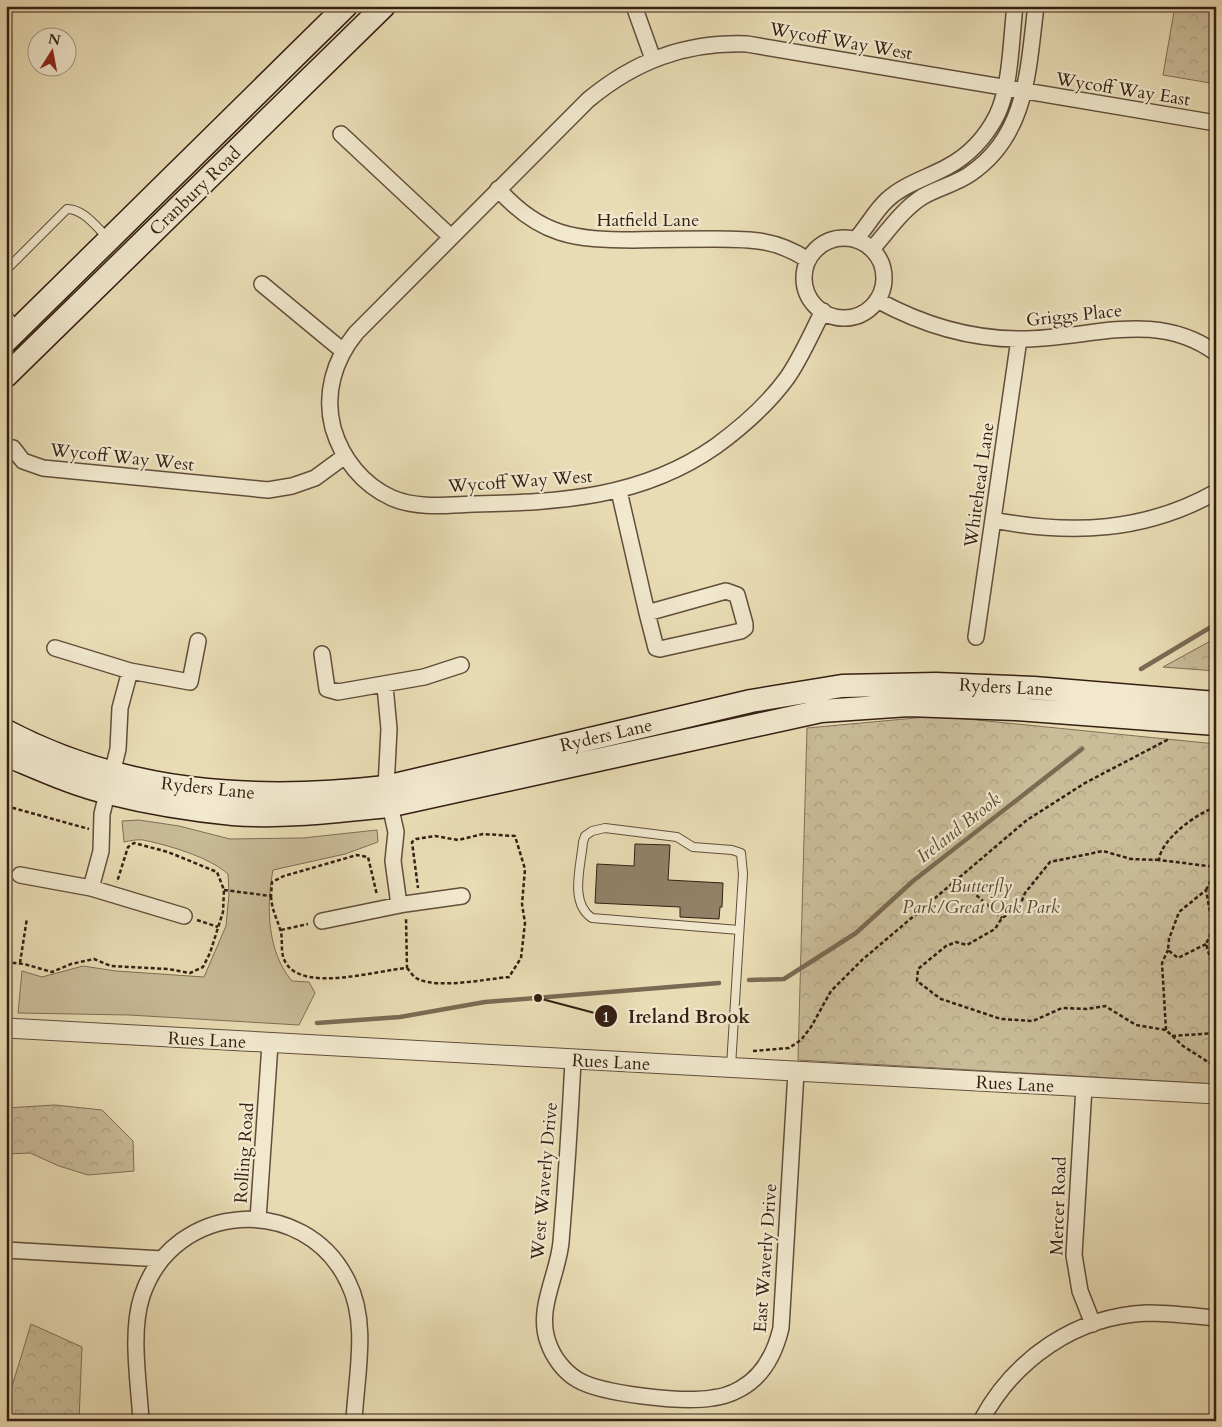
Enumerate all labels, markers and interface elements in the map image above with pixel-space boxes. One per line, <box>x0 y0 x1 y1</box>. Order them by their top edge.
street label: Wycoff Way West <box>766 16 915 66</box>
north arrow <box>28 28 78 78</box>
text: N <box>47 29 62 50</box>
street label: Wycoff Way East <box>1053 66 1192 112</box>
street label: Cranbury Road <box>144 141 247 241</box>
street label: Hatfield Lane <box>597 208 699 233</box>
street label: Griggs Place <box>1025 298 1123 333</box>
street label: Whitehead Lane <box>958 421 1001 550</box>
street label: Wycoff Way West <box>48 437 196 478</box>
street label: Wycoff Way West <box>446 464 593 499</box>
street label: Ryders Lane <box>958 673 1054 702</box>
street label: Ryders Lane <box>557 713 655 758</box>
street label: Ryders Lane <box>160 771 256 806</box>
water label: Ireland Brook <box>911 786 1007 869</box>
park label: Butterfly Park/Great Oak Park <box>902 874 1060 920</box>
callout: Ireland Brook <box>593 999 760 1033</box>
text: Ireland Brook <box>628 1004 750 1030</box>
text: 1 <box>602 1007 610 1027</box>
street label: Rues Lane <box>167 1026 247 1055</box>
street label: Rues Lane <box>571 1048 651 1077</box>
street label: Rues Lane <box>975 1070 1055 1099</box>
street label: Rolling Road <box>229 1101 261 1204</box>
street label: West Waverly Drive <box>525 1101 564 1262</box>
street label: Mercer Road <box>1044 1156 1073 1256</box>
street label: East Waverly Drive <box>748 1183 783 1333</box>

